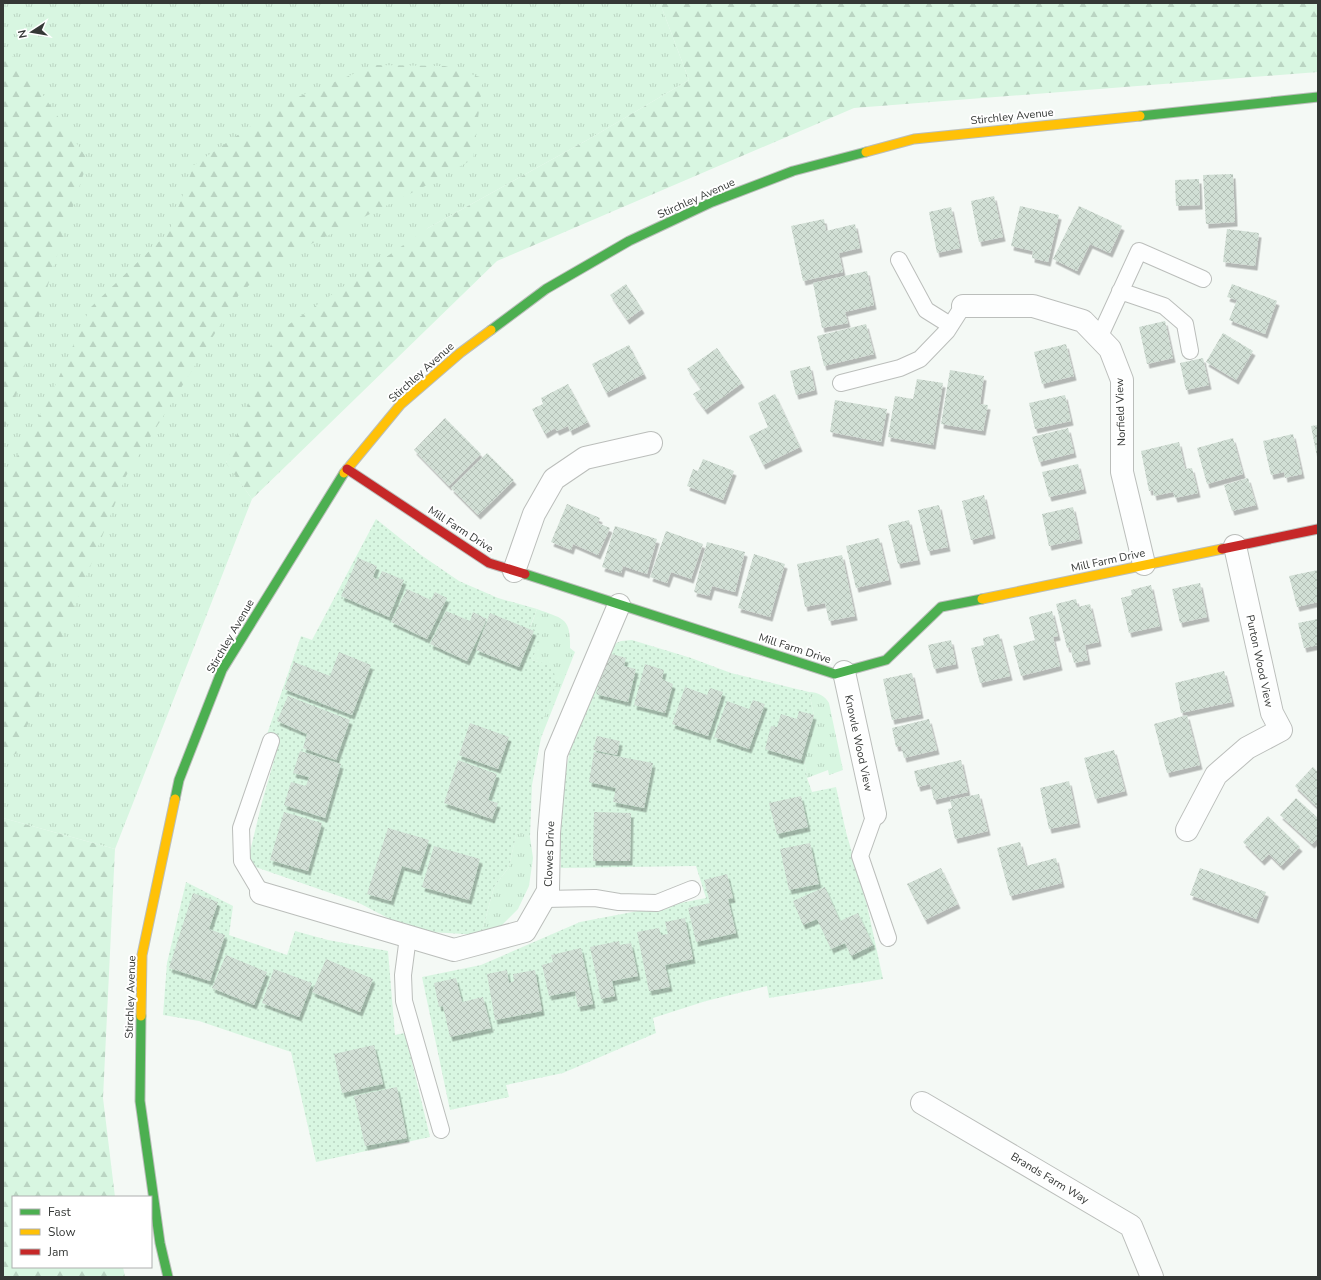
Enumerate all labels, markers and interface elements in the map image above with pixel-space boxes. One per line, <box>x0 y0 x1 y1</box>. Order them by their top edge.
north arrow <box>12 12 52 52</box>
text: N <box>15 28 31 40</box>
street label: Stirchley Avenue <box>970 105 1054 128</box>
street label: Stirchley Avenue <box>655 175 737 222</box>
street label: Stirchley Avenue <box>385 339 457 406</box>
street label: Norfield View <box>1112 378 1129 446</box>
street label: Mill Farm Drive <box>425 503 496 556</box>
street label: Mill Farm Drive <box>1070 545 1147 576</box>
street label: Stirchley Avenue <box>203 596 258 676</box>
street label: Purton Wood View <box>1242 613 1277 709</box>
street label: Mill Farm Drive <box>757 630 833 667</box>
street label: Knowle Wood View <box>841 693 876 793</box>
street label: Clowes Drive <box>541 821 558 887</box>
street label: Stirchley Avenue <box>122 955 139 1039</box>
street label: Brands Farm Way <box>1008 1149 1092 1208</box>
legend <box>12 1196 152 1268</box>
text: Fast <box>48 1204 71 1220</box>
text: Slow <box>48 1224 76 1240</box>
text: Jam <box>47 1244 69 1260</box>

